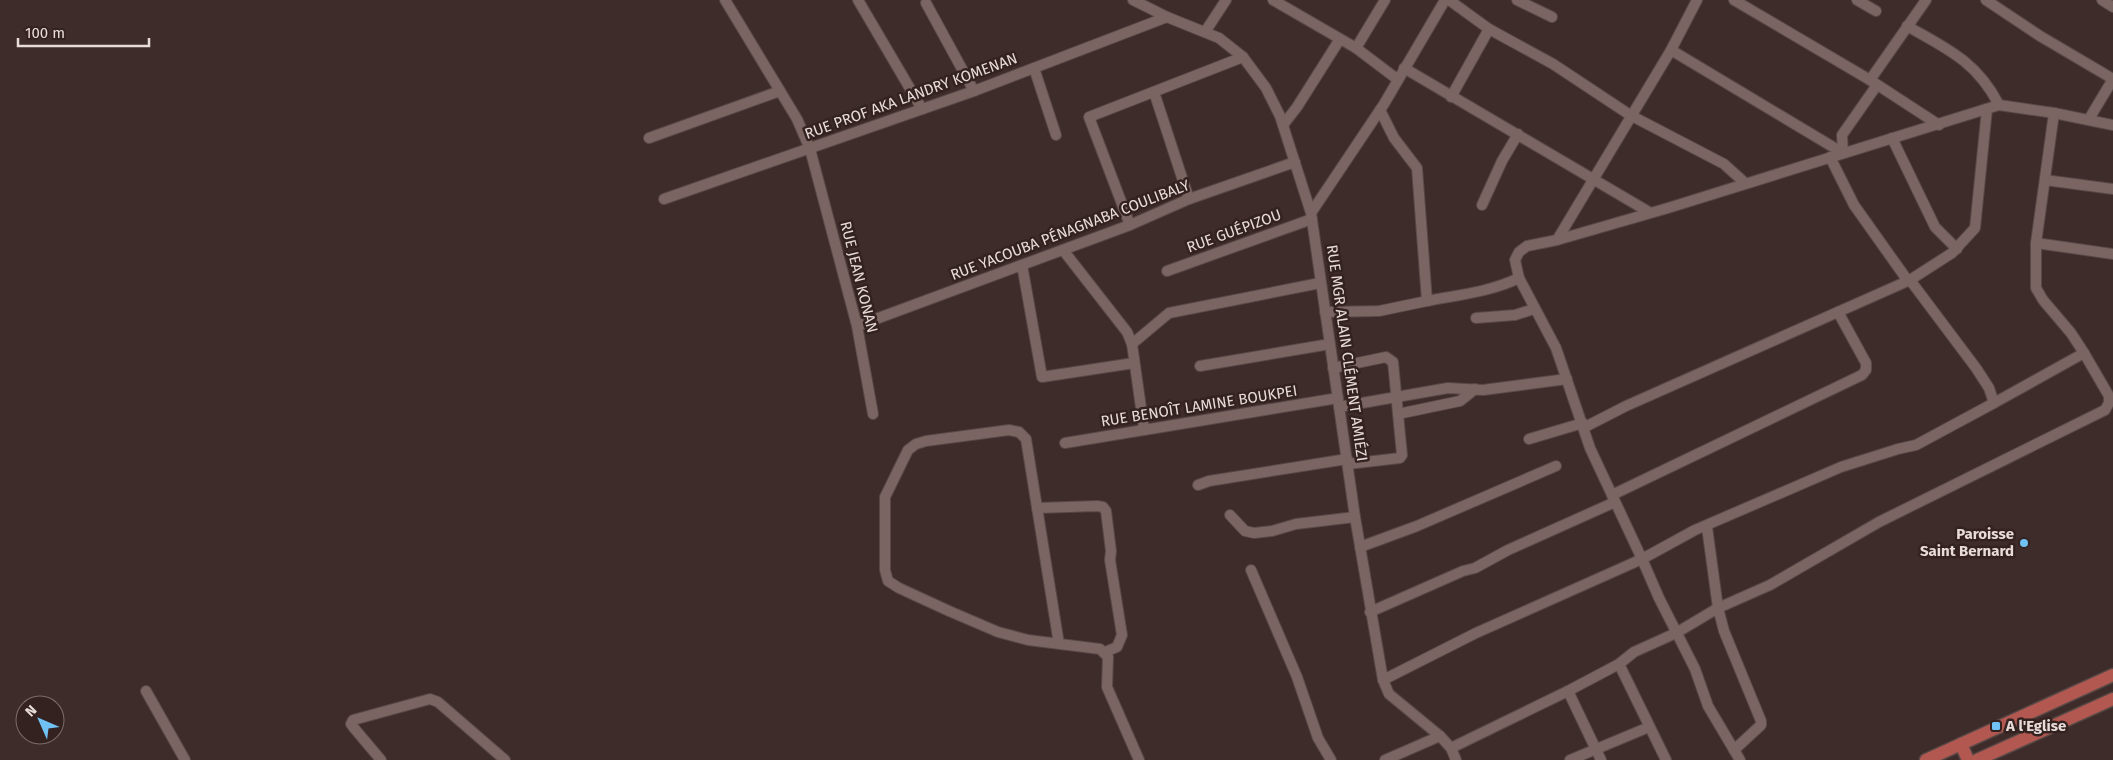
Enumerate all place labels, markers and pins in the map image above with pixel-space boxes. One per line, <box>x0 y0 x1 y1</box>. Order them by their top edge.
place label: Paroisse Saint Bernard <box>1920 525 2014 560</box>
marker: Paroisse Saint Bernard <box>2018 537 2030 549</box>
place label: A l'Eglise <box>2005 717 2066 735</box>
marker: A l'Eglise <box>1990 720 2002 732</box>

